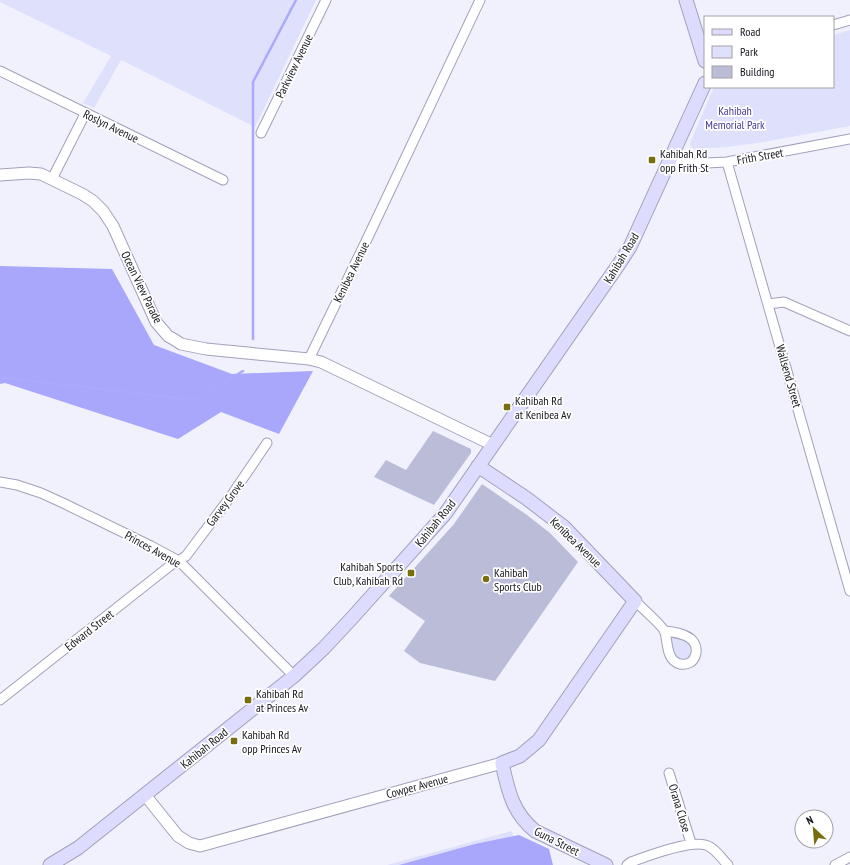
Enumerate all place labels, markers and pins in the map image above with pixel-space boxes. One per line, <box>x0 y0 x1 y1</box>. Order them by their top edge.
place label: Kahibah Rd opp Frith St <box>660 146 709 175</box>
marker: Kahibah Rd opp Frith St <box>647 155 657 165</box>
place label: Kahibah Rd at Kenibea Av <box>515 393 571 422</box>
marker: Kahibah Rd at Kenibea Av <box>502 402 512 412</box>
place label: Kahibah Sports Club, Kahibah Rd <box>333 559 403 588</box>
place label: Kahibah Sports Club <box>494 565 542 594</box>
marker: Kahibah Sports Club, Kahibah Rd <box>406 568 416 578</box>
marker: Kahibah Sports Club <box>481 574 491 584</box>
place label: Kahibah Rd at Princes Av <box>256 686 308 715</box>
marker: Kahibah Rd at Princes Av <box>243 695 253 705</box>
place label: Kahibah Rd opp Princes Av <box>242 727 302 756</box>
marker: Kahibah Rd opp Princes Av <box>229 736 239 746</box>

